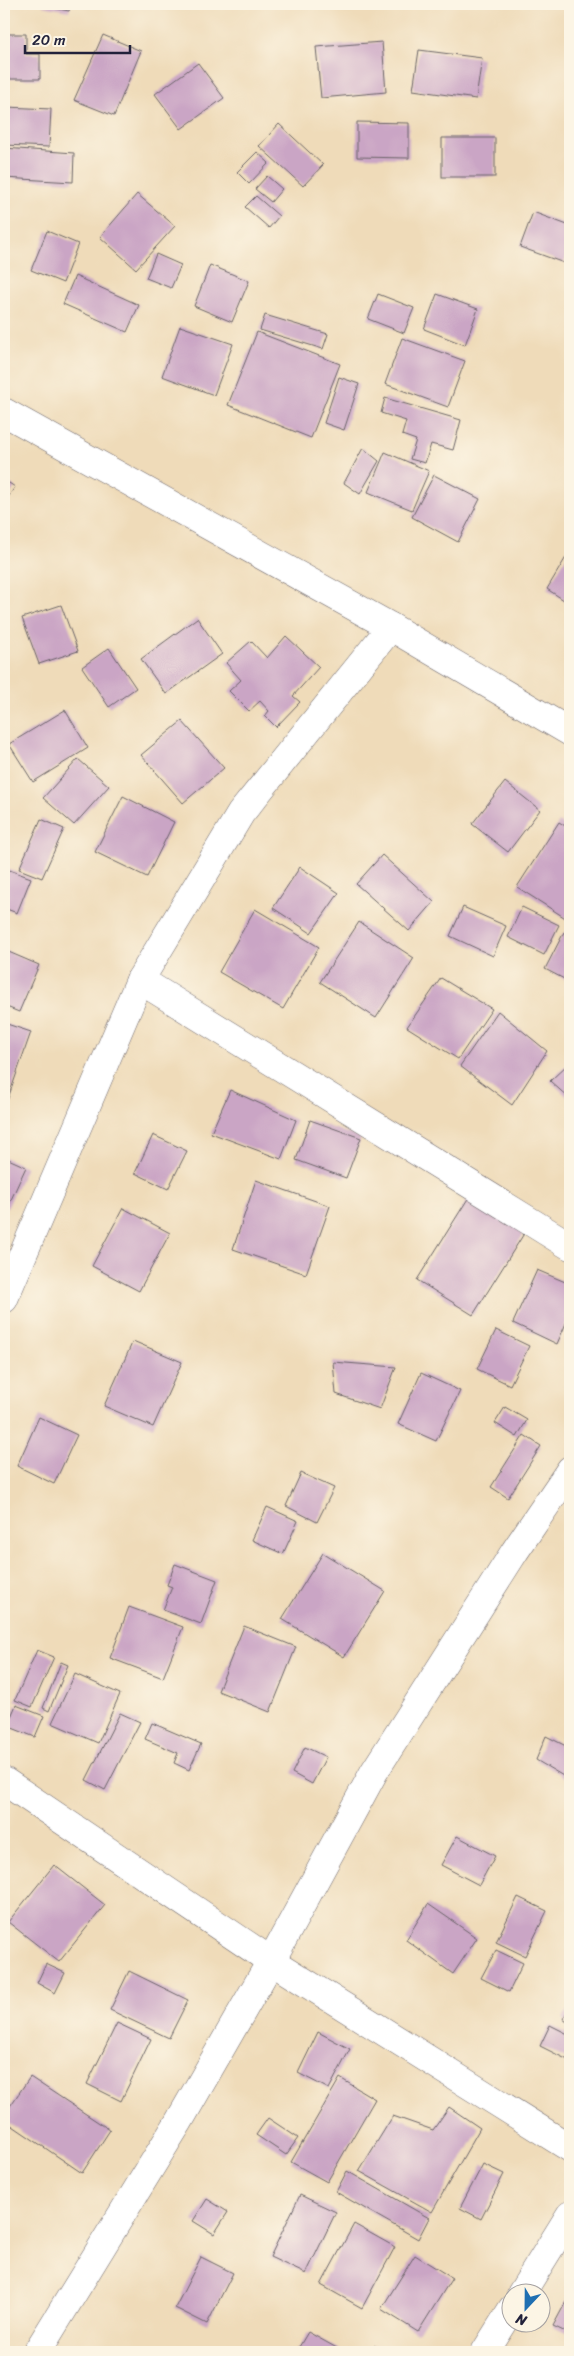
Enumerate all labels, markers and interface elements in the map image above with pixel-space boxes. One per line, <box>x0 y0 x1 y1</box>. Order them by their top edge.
scale bar <box>25 22 130 54</box>
text: 20 m <box>32 27 66 53</box>
north arrow <box>502 2284 552 2334</box>
text: N <box>512 2306 531 2333</box>

